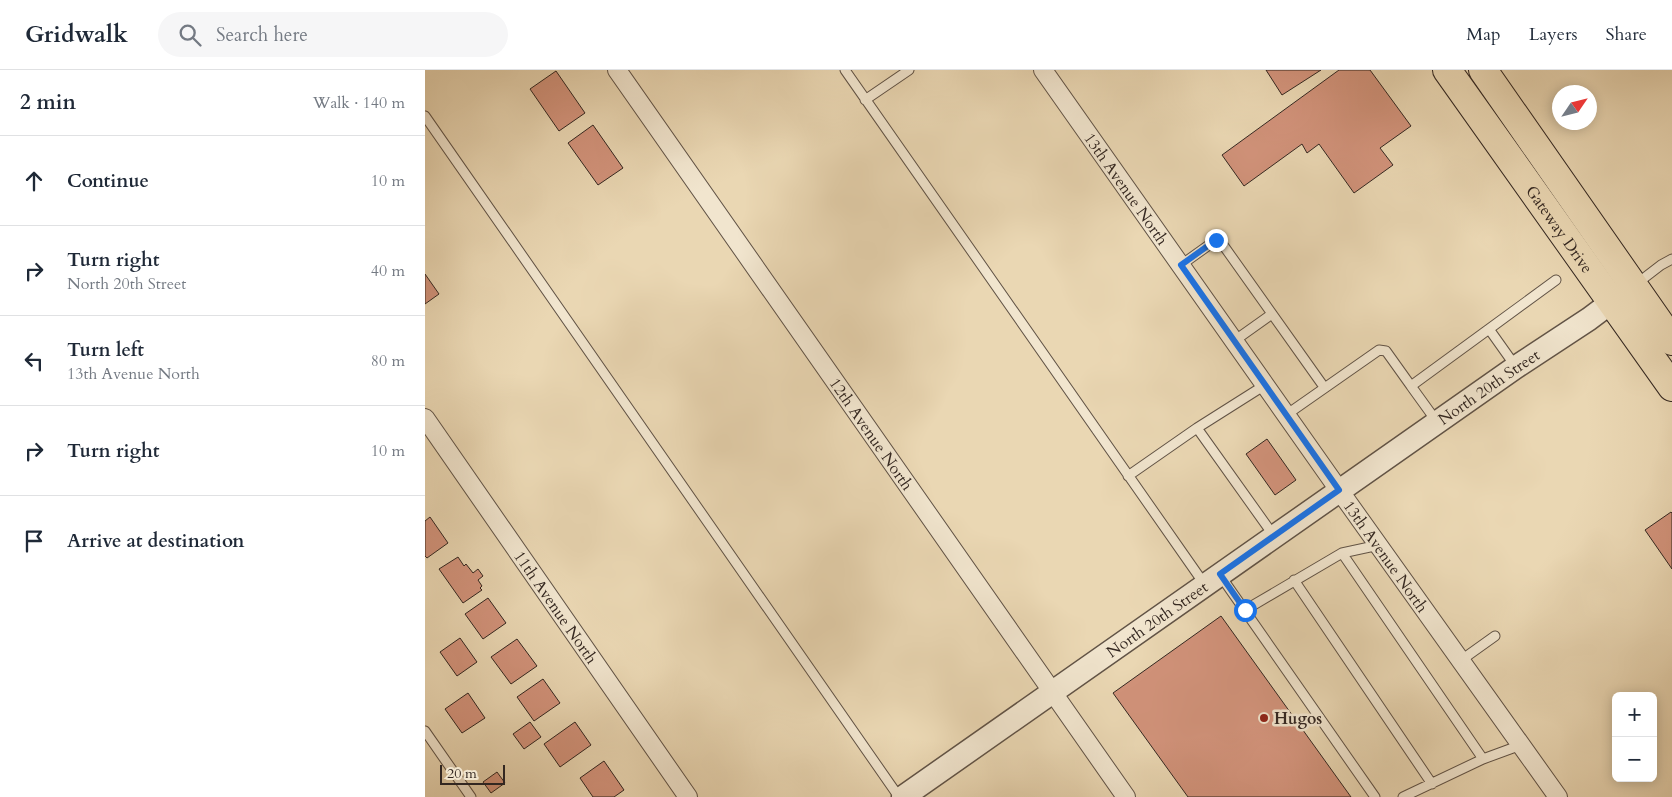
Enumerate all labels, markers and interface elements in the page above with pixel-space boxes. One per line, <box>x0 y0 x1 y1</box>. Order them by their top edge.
search box <box>158 12 508 57</box>
text: Gridwalk <box>25 18 128 51</box>
icon: search <box>176 21 204 49</box>
text: Search here <box>216 22 308 48</box>
text: Map <box>1466 22 1501 47</box>
text: Layers <box>1529 22 1578 47</box>
text: Share <box>1606 22 1647 47</box>
north arrow <box>1552 85 1597 130</box>
text: 2 min <box>20 88 76 117</box>
text: Walk · 140 m <box>313 92 405 114</box>
street label: 13th Avenue North <box>1078 129 1173 250</box>
icon: ahead <box>20 167 48 195</box>
text: Continue <box>67 168 149 194</box>
text: 10 m <box>371 170 405 192</box>
street label: Gateway Drive <box>1520 181 1598 278</box>
route end <box>1205 229 1228 252</box>
text: Turn right <box>67 247 159 273</box>
icon: right <box>20 257 48 285</box>
text: 40 m <box>371 260 405 282</box>
text: North 20th Street <box>67 273 186 295</box>
text: Turn left <box>67 337 144 363</box>
street label: North 20th Street <box>1434 344 1544 430</box>
icon: left <box>20 347 48 375</box>
text: 80 m <box>371 350 405 372</box>
text: 13th Avenue North <box>67 363 200 385</box>
street label: 12th Avenue North <box>824 374 918 495</box>
icon: right <box>20 437 48 465</box>
text: Turn right <box>67 438 159 464</box>
text: 10 m <box>371 440 405 462</box>
street label: 13th Avenue North <box>1338 496 1433 617</box>
icon: arrive <box>20 527 48 555</box>
text: Arrive at destination <box>67 528 244 554</box>
street label: 11th Avenue North <box>508 547 602 669</box>
street label: North 20th Street <box>1102 577 1213 663</box>
route start <box>1234 599 1257 622</box>
map controls <box>1612 692 1657 782</box>
button: + <box>1612 692 1657 737</box>
place label: Hugos <box>1274 708 1322 730</box>
marker: Hugos <box>1258 712 1270 724</box>
button: − <box>1612 737 1657 782</box>
scale bar <box>440 762 505 785</box>
text: 20 m <box>447 764 477 783</box>

